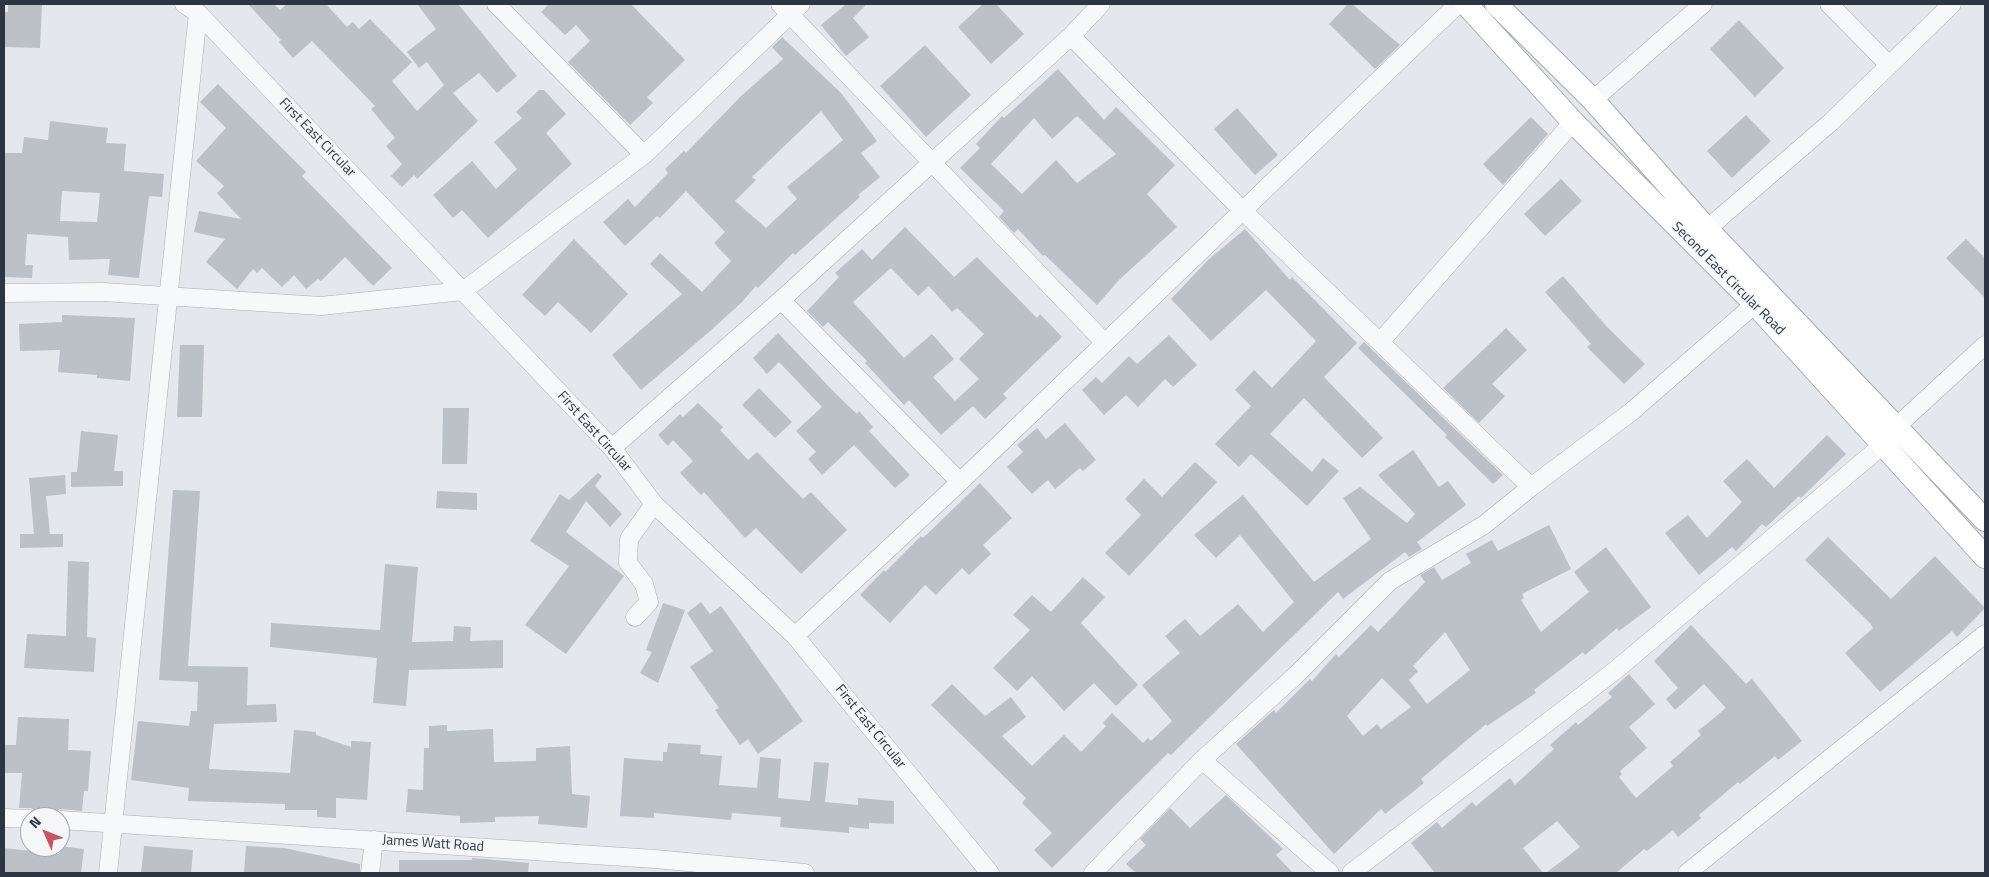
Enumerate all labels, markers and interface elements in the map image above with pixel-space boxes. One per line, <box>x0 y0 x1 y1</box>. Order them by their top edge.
street label: First East Circular <box>275 95 359 181</box>
street label: Second East Circular Road <box>1668 219 1788 339</box>
street label: First East Circular <box>553 388 635 476</box>
street label: First East Circular <box>831 682 909 772</box>
north arrow <box>20 807 70 857</box>
text: N <box>24 811 45 833</box>
street label: James Watt Road <box>382 832 484 856</box>

